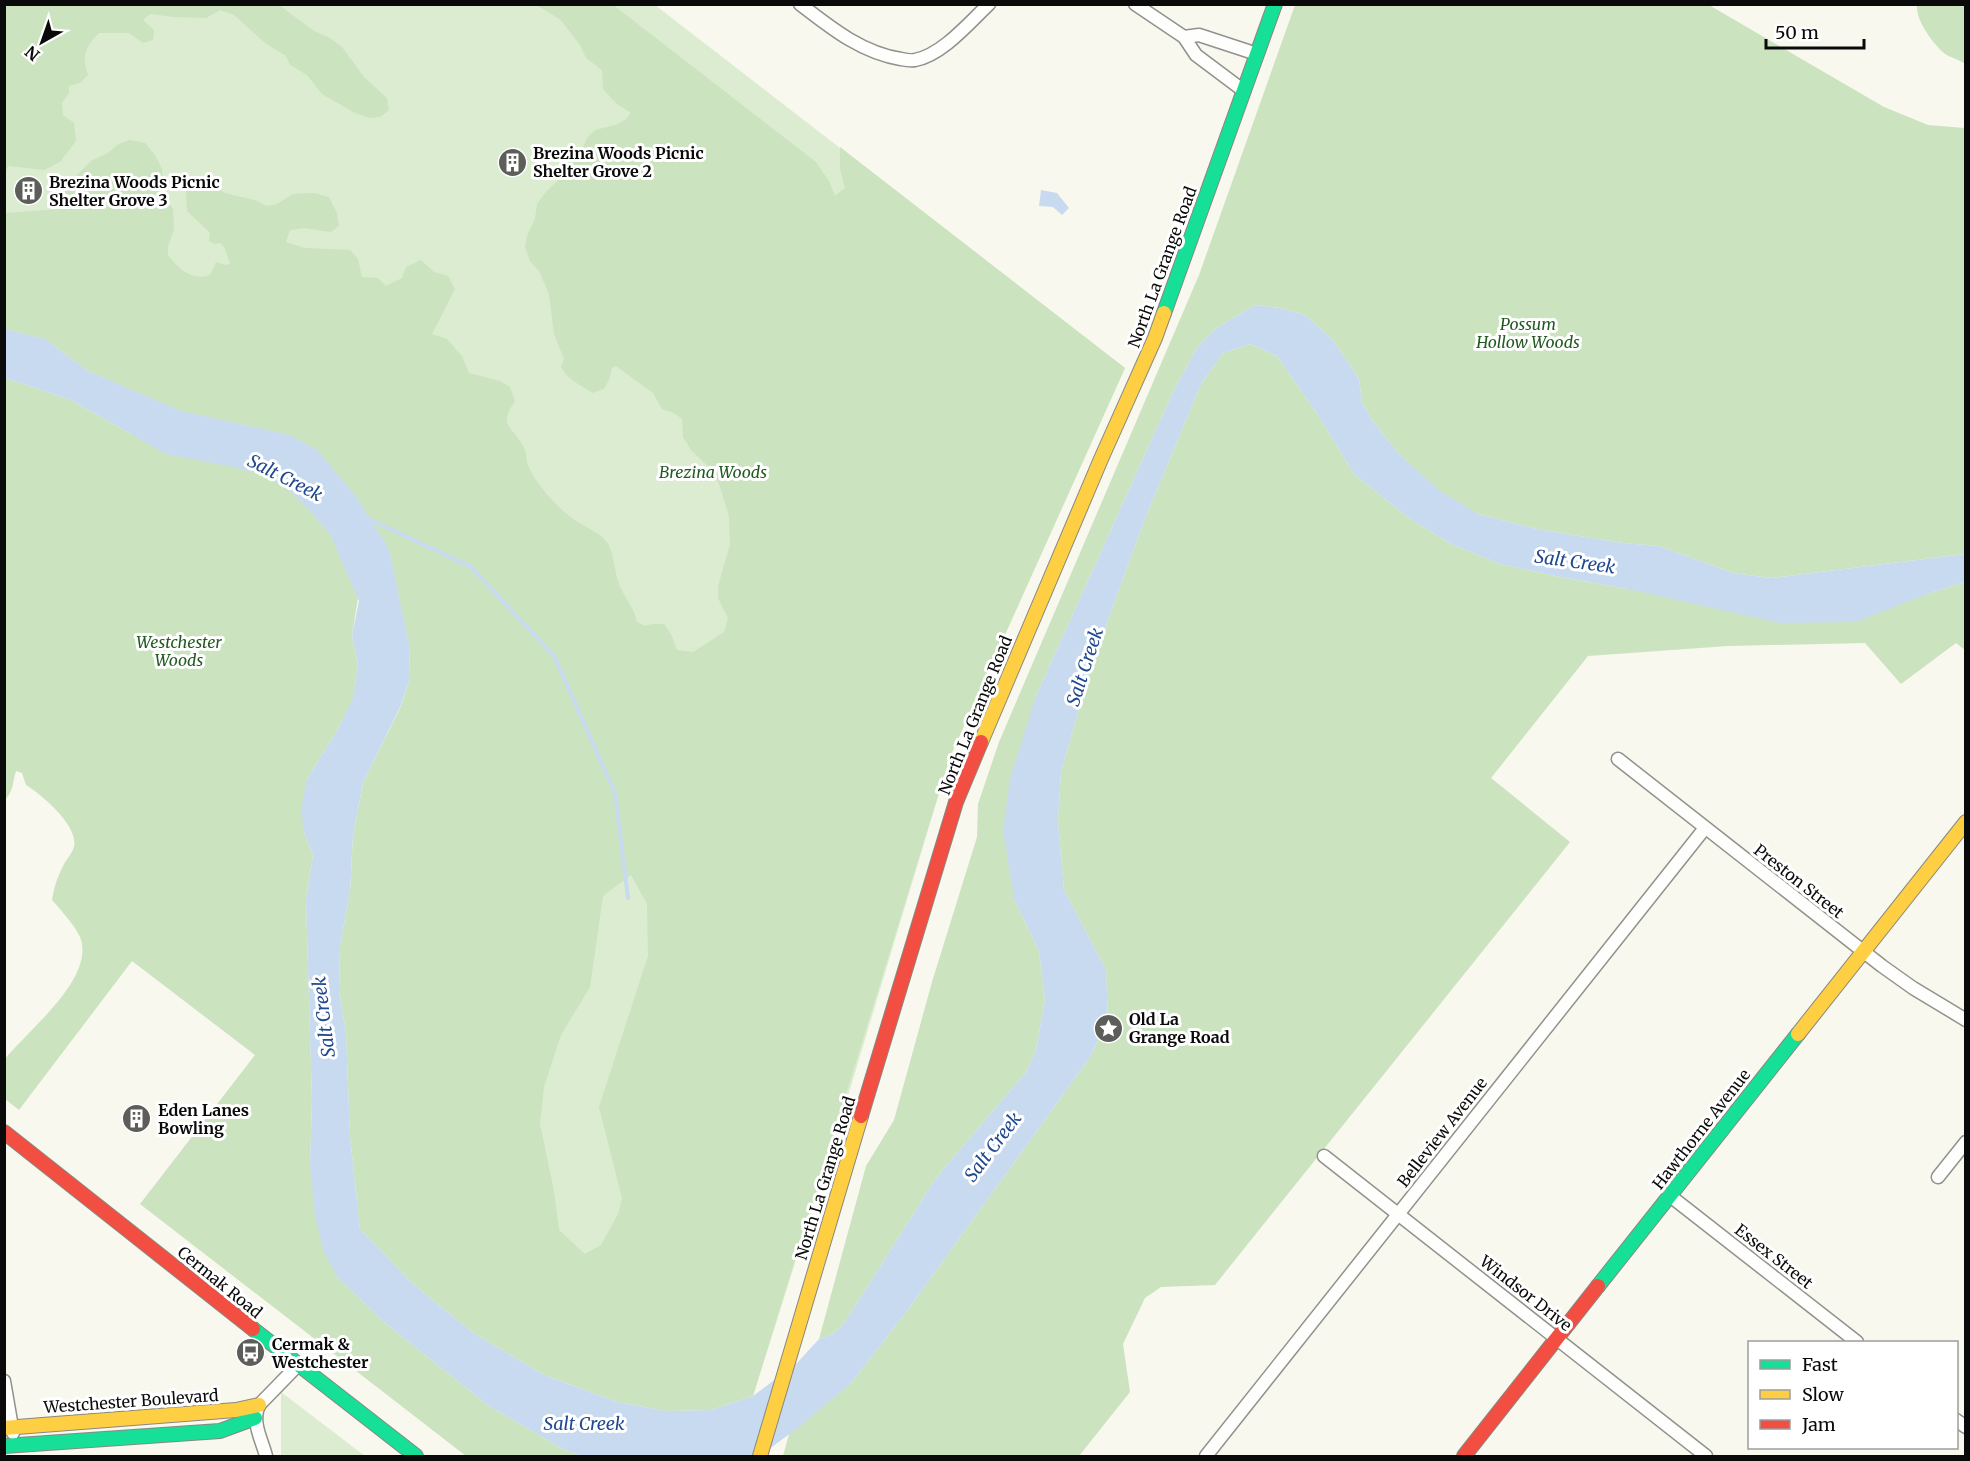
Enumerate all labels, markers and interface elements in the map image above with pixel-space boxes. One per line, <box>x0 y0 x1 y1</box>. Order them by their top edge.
north arrow <box>12 12 72 72</box>
scale bar <box>1766 12 1864 50</box>
text: 50 m <box>1775 21 1819 44</box>
text: N <box>21 42 44 65</box>
place label: Brezina Woods Picnic Shelter Grove 2 <box>533 143 704 181</box>
building icon: Brezina Woods Picnic Shelter Grove 2 <box>496 146 528 178</box>
place label: Brezina Woods Picnic Shelter Grove 3 <box>49 172 220 210</box>
building icon: Brezina Woods Picnic Shelter Grove 3 <box>12 175 44 207</box>
street label: North La Grange Road <box>1124 183 1201 350</box>
park label: Possum Hollow Woods <box>1475 314 1580 352</box>
water label: Salt Creek <box>244 449 327 506</box>
park label: Brezina Woods <box>659 462 767 482</box>
water label: Salt Creek <box>1533 544 1617 579</box>
water label: Salt Creek <box>1061 625 1108 709</box>
park label: Westchester Woods <box>136 632 222 670</box>
street label: North La Grange Road <box>934 632 1016 798</box>
street label: Preston Street <box>1750 840 1849 923</box>
water label: Salt Creek <box>307 975 340 1059</box>
place label: Old La Grange Road <box>1129 1009 1230 1047</box>
place icon: Old La Grange Road <box>1092 1012 1124 1044</box>
street label: Hawthorne Avenue <box>1648 1065 1754 1193</box>
street label: Belleview Avenue <box>1393 1073 1491 1191</box>
street label: North La Grange Road <box>791 1093 860 1262</box>
place label: Eden Lanes Bowling <box>158 1100 249 1138</box>
building icon: Eden Lanes Bowling <box>121 1103 153 1135</box>
water label: Salt Creek <box>959 1107 1026 1186</box>
street label: Essex Street <box>1731 1219 1818 1293</box>
street label: Cermak Road <box>174 1242 267 1322</box>
street label: Windsor Drive <box>1475 1250 1576 1335</box>
place label: Cermak & Westchester <box>271 1334 369 1372</box>
bus stop icon: Cermak & Westchester <box>235 1337 267 1369</box>
legend <box>1748 1341 1958 1449</box>
text: Fast <box>1802 1353 1838 1376</box>
text: Slow <box>1802 1383 1845 1406</box>
street label: Westchester Boulevard <box>42 1385 219 1417</box>
water label: Salt Creek <box>544 1412 625 1435</box>
text: Jam <box>1801 1413 1836 1436</box>

